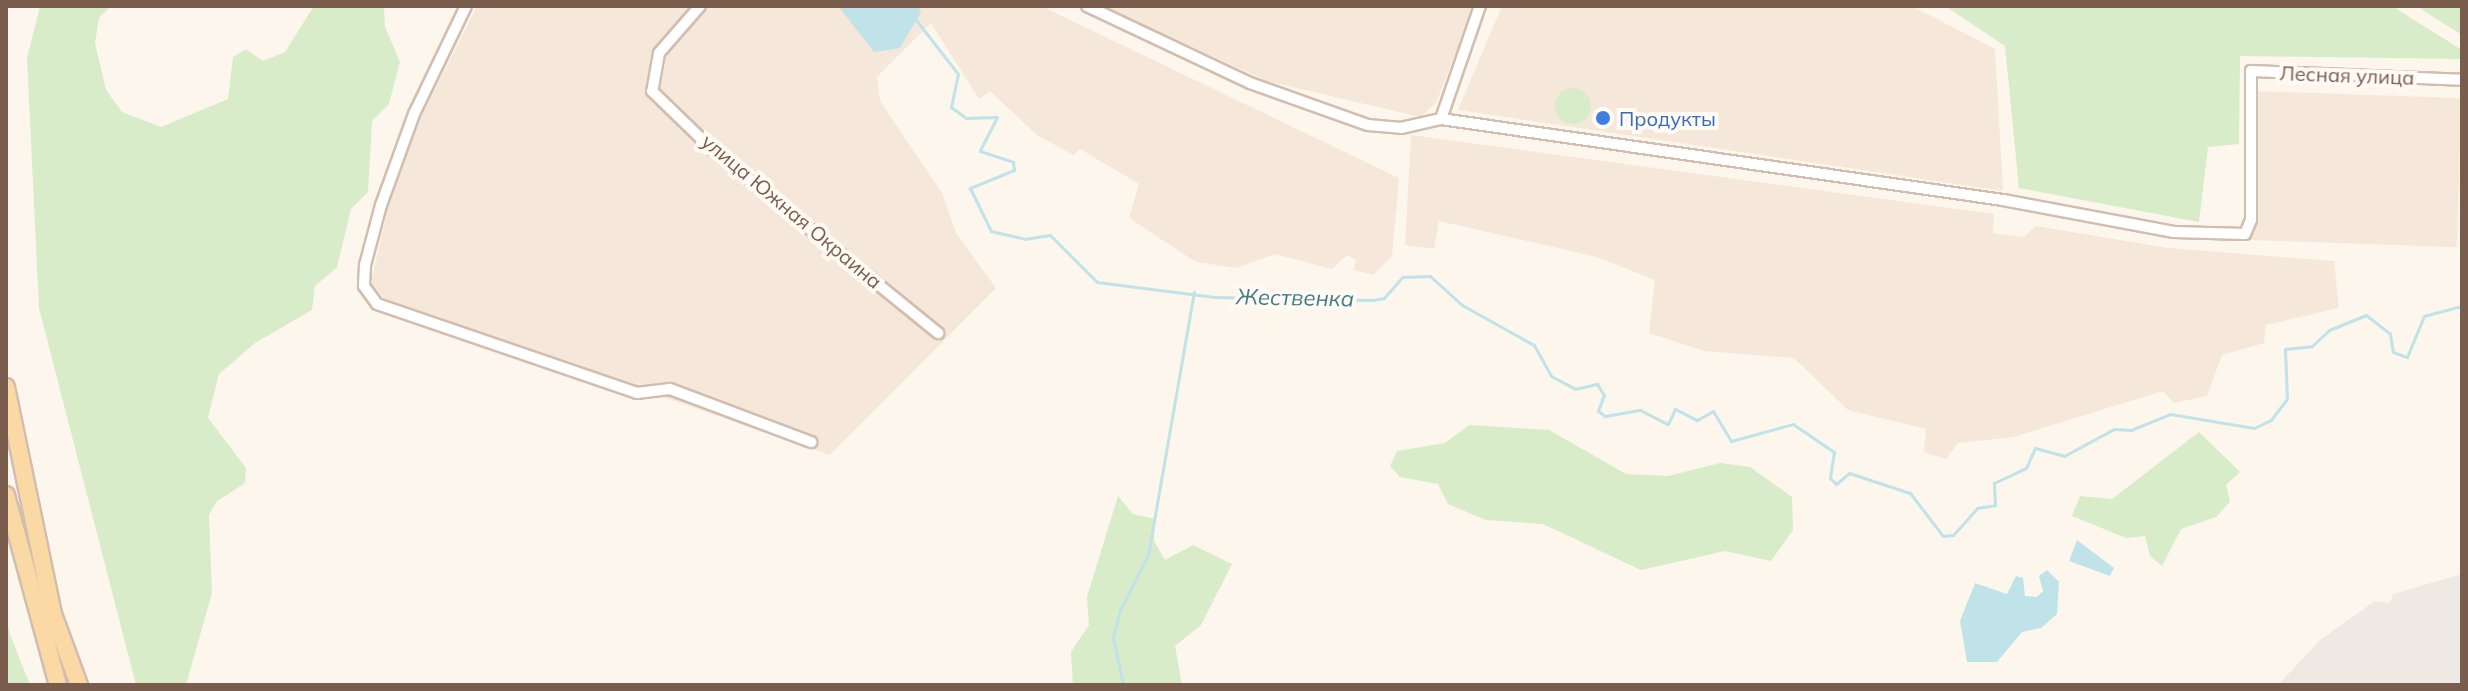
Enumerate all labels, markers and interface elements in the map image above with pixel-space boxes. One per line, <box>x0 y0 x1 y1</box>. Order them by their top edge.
street label: Лесная улица <box>2279 61 2415 89</box>
place label: Продукты <box>1619 106 1716 130</box>
marker: Продукты <box>1594 109 1612 127</box>
street label: улица Южная Окраина <box>697 129 887 293</box>
water label: Жественка <box>1236 284 1354 312</box>

